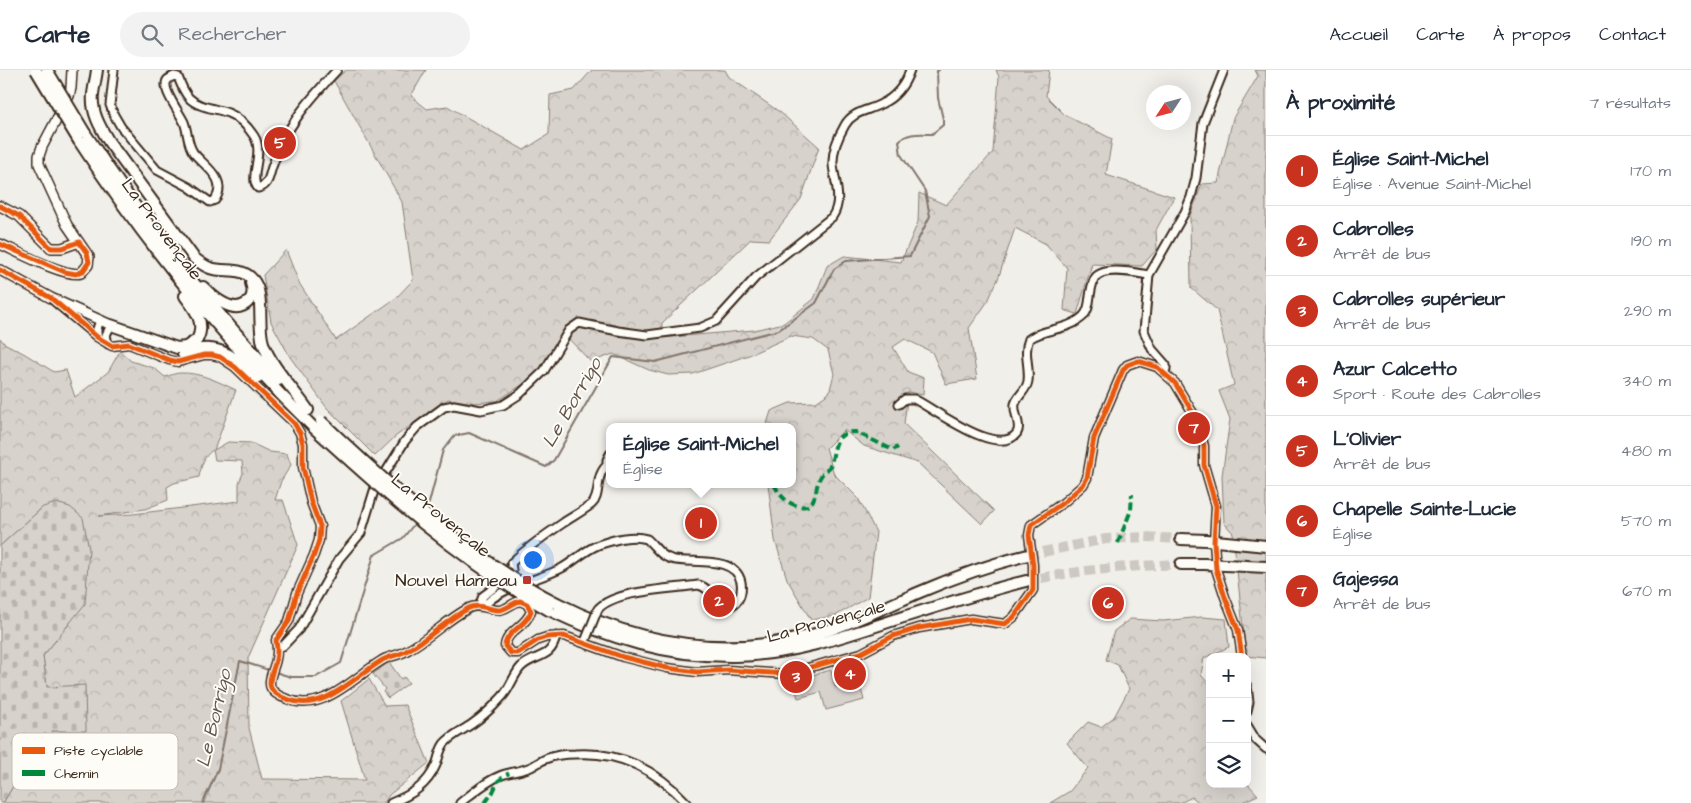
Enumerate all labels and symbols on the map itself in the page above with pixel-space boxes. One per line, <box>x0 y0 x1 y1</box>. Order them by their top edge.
north arrow <box>1146 85 1191 130</box>
pin: 5 <box>264 124 296 162</box>
street label: La Provençale <box>115 173 208 286</box>
water label: Le Borrigo <box>536 352 610 453</box>
pin: 7 <box>1178 409 1210 447</box>
street label: La Provençale <box>386 467 496 564</box>
pin: 1 <box>685 504 717 542</box>
your location <box>520 547 546 573</box>
place label: Nouvel Hameau <box>395 568 517 593</box>
marker: Nouvel Hameau <box>521 574 533 586</box>
pin: 2 <box>703 582 735 620</box>
pin: 6 <box>1092 584 1124 622</box>
street label: La Provençale <box>764 594 888 649</box>
pin: 4 <box>834 655 866 693</box>
pin: 3 <box>780 658 812 696</box>
water label: Le Borrigo <box>190 666 239 770</box>
legend <box>12 733 178 790</box>
text: Piste cyclable <box>54 741 144 761</box>
text: Chemin <box>54 764 98 784</box>

